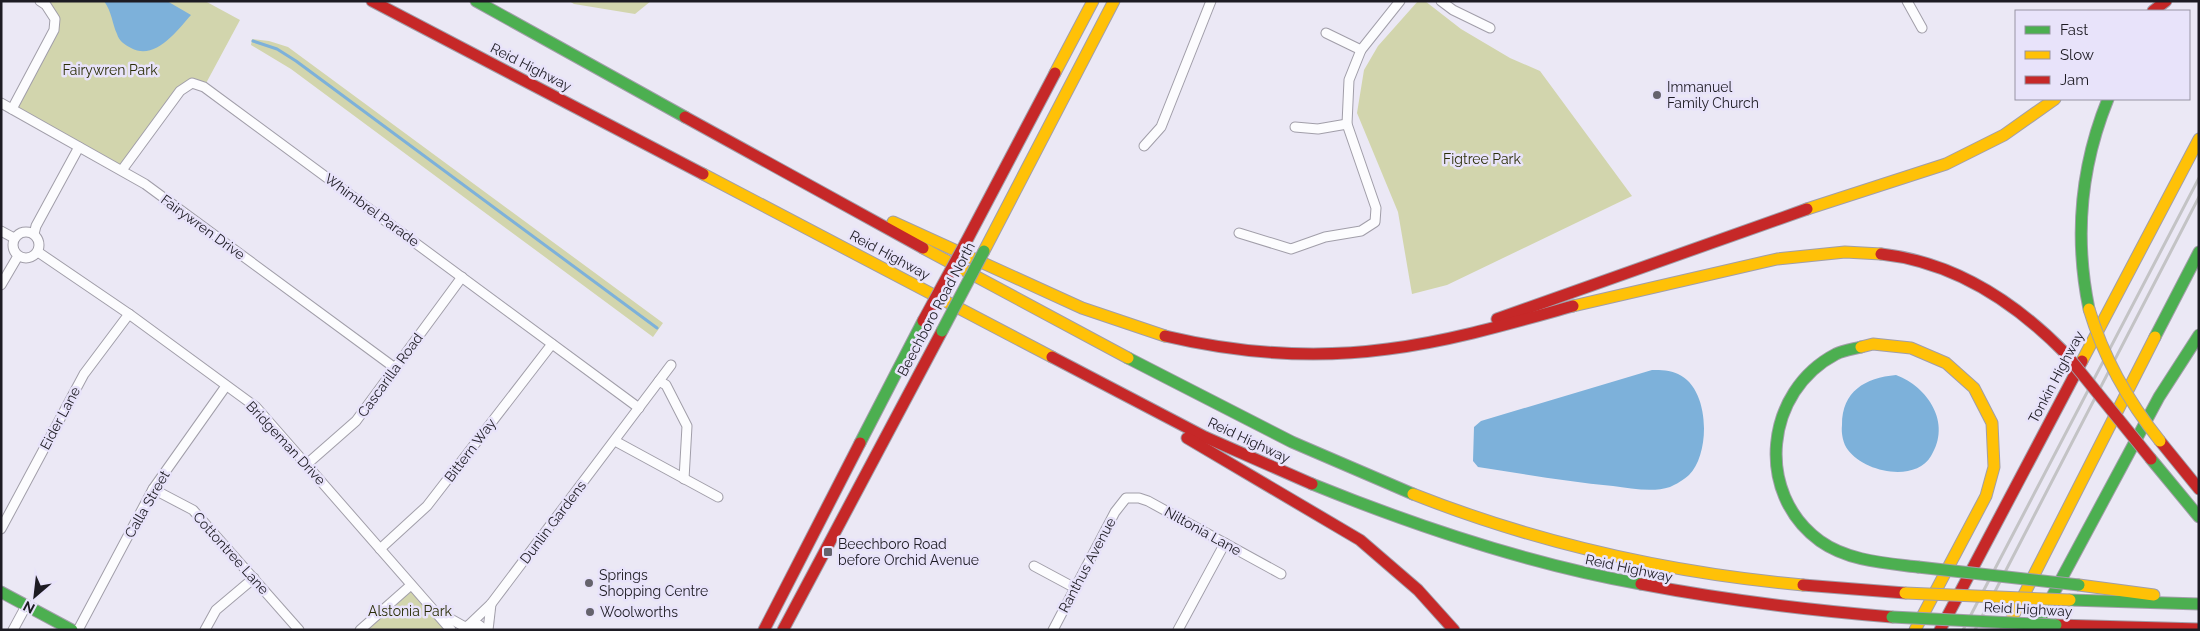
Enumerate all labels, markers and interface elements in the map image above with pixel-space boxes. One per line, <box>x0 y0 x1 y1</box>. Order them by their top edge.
legend <box>2015 10 2190 100</box>
text: Fast <box>2060 21 2088 39</box>
street label: Reid Highway <box>488 40 575 94</box>
text: Slow <box>2060 46 2094 64</box>
park label: Fairywren Park <box>62 62 158 78</box>
text: Jam <box>2060 71 2089 89</box>
place label: Immanuel Family Church <box>1667 79 1759 111</box>
marker: Immanuel Family Church <box>1651 89 1663 101</box>
park label: Figtree Park <box>1443 151 1522 167</box>
street label: Whimbrel Parade <box>322 170 422 250</box>
street label: Fairywren Drive <box>158 191 248 263</box>
street label: Reid Highway <box>847 227 933 283</box>
street label: Beechboro Road North <box>894 239 978 379</box>
street label: Tonkin Highway <box>2025 328 2087 426</box>
street label: Cascarilla Road <box>354 330 426 420</box>
street label: Eider Lane <box>37 384 83 452</box>
street label: Bridgeman Drive <box>243 398 329 488</box>
street label: Reid Highway <box>1205 414 1293 466</box>
street label: Bittern Way <box>441 415 499 485</box>
street label: Calla Street <box>121 467 173 540</box>
street label: Dunlin Gardens <box>517 477 589 566</box>
street label: Niltonia Lane <box>1162 503 1244 559</box>
street label: Cottontree Lane <box>190 509 272 597</box>
street label: Ranthus Avenue <box>1055 515 1119 615</box>
place label: Beechboro Road before Orchid Avenue <box>838 536 979 568</box>
marker: Beechboro Road before Orchid Avenue <box>822 546 834 558</box>
street label: Reid Highway <box>1584 551 1674 585</box>
place label: Springs Shopping Centre <box>599 567 708 599</box>
north arrow <box>10 571 60 621</box>
marker: Springs Shopping Centre <box>583 577 595 589</box>
text: N <box>20 598 37 617</box>
street label: Reid Highway <box>1983 599 2073 619</box>
park label: Alstonia Park <box>368 603 453 619</box>
place label: Woolworths <box>600 604 678 620</box>
marker: Woolworths <box>584 606 596 618</box>

